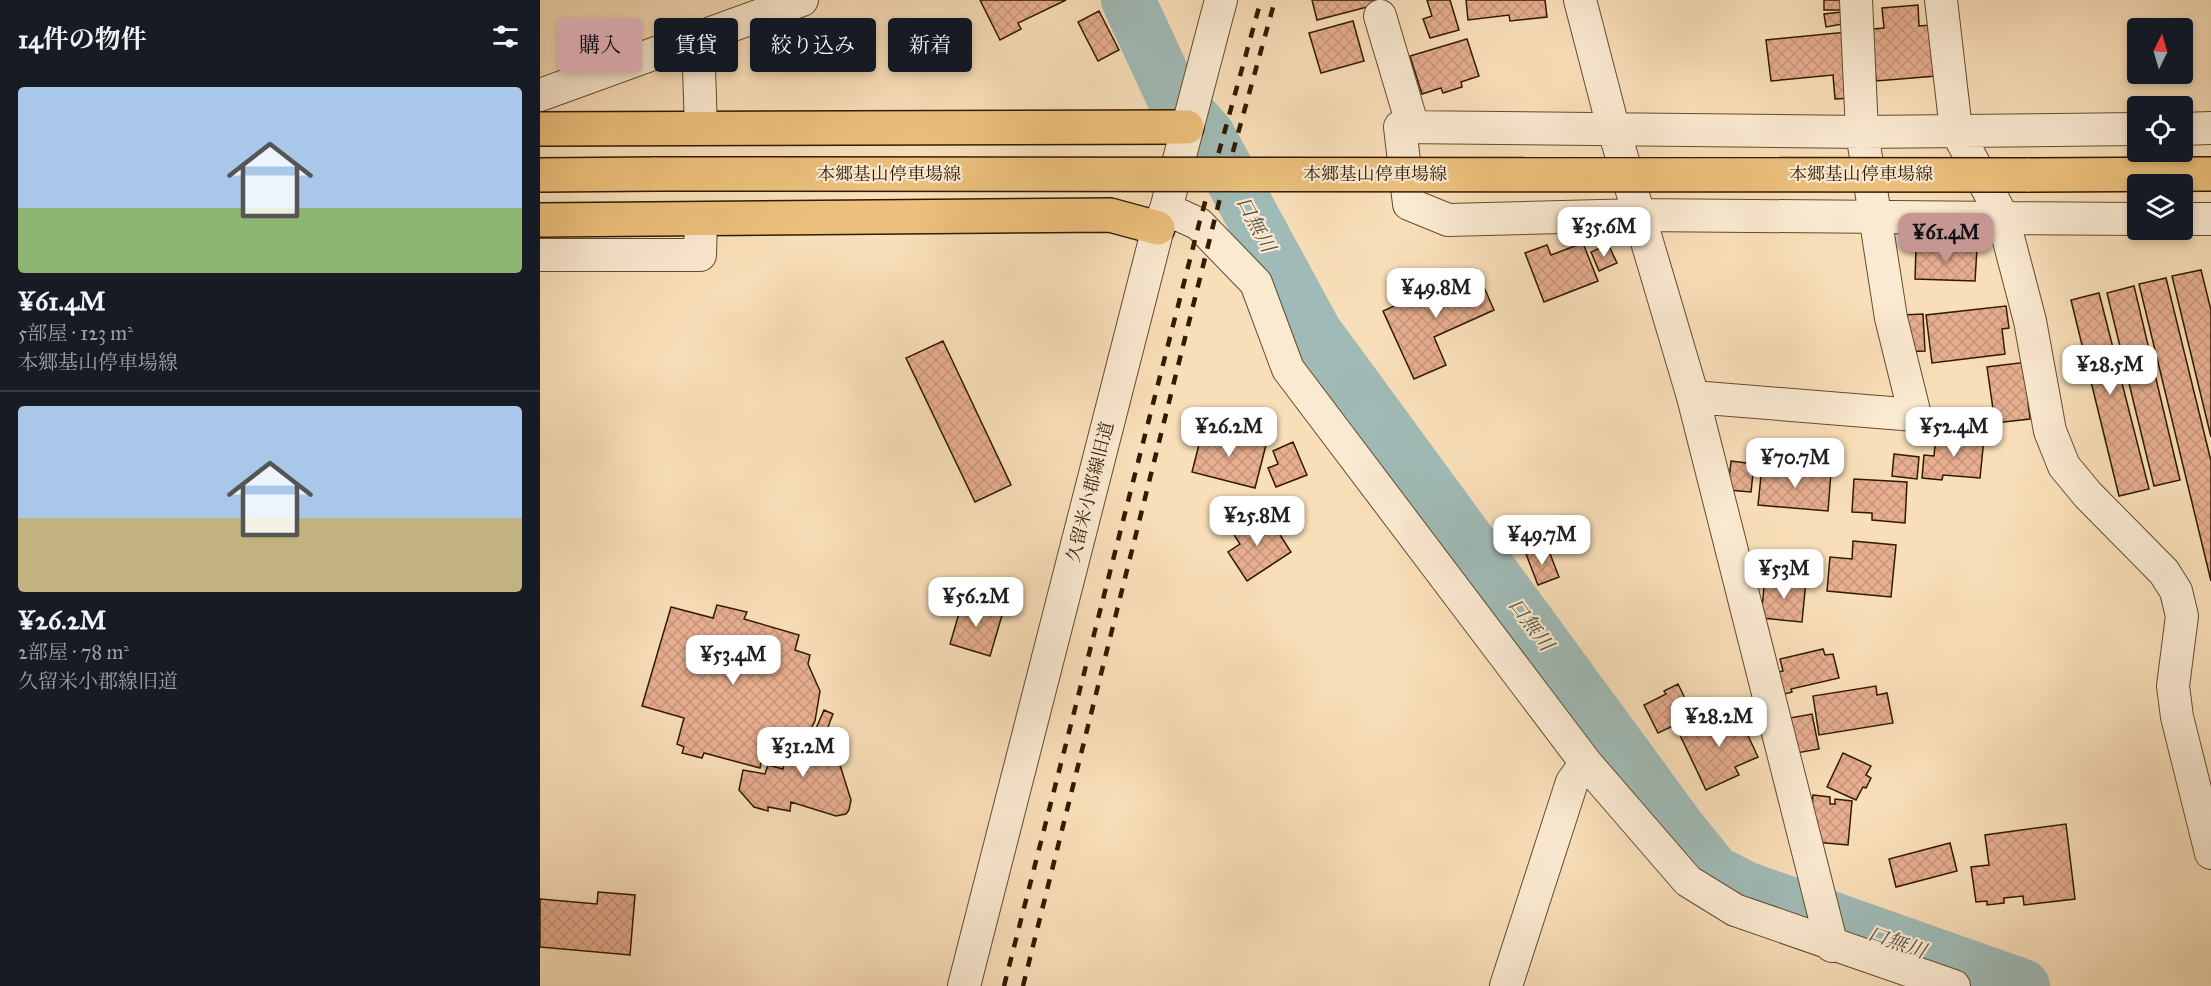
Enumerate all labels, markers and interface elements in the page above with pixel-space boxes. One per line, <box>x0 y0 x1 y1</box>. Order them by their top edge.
chip: 購入 <box>558 18 642 72</box>
chip: 賃貸 <box>654 18 738 72</box>
chip: 絞り込み <box>750 18 876 72</box>
chip: 新着 <box>888 18 972 72</box>
north arrow <box>2127 18 2193 84</box>
map controls <box>2127 18 2193 240</box>
icon: filters <box>489 20 522 53</box>
text: 14件の物件 <box>18 23 147 55</box>
button: locate <box>2127 96 2193 162</box>
icon: home <box>216 126 324 234</box>
street label: 本郷基山停車場線 <box>817 163 961 185</box>
street label: 本郷基山停車場線 <box>1303 163 1447 185</box>
street label: 本郷基山停車場線 <box>1789 163 1933 185</box>
button: layers <box>2127 174 2193 240</box>
water label: 口無川 <box>1231 192 1282 258</box>
pin: ¥35.6M <box>1555 207 1653 258</box>
pin: ¥61.4M <box>1897 213 1995 264</box>
text: ¥35.6M <box>1572 214 1636 238</box>
text: ¥61.4M <box>1912 220 1980 244</box>
pin: ¥49.8M <box>1387 268 1485 319</box>
text: ¥49.8M <box>1401 275 1471 299</box>
text: ¥61.4M <box>18 285 105 317</box>
text: 5部屋 · 123 m² <box>18 321 133 345</box>
pin: ¥28.5M <box>2061 345 2159 396</box>
text: 本郷基山停車場線 <box>18 350 178 374</box>
text: ¥28.5M <box>2076 352 2144 376</box>
pin: ¥26.2M <box>1180 407 1278 458</box>
pin: ¥52.4M <box>1905 407 2003 458</box>
text: ¥26.2M <box>1195 414 1263 438</box>
text: ¥52.4M <box>1920 414 1988 438</box>
street label: 久留米小郡線旧道 <box>1062 419 1118 565</box>
pin: ¥70.7M <box>1746 438 1844 489</box>
icon: home <box>216 445 324 553</box>
text: ¥70.7M <box>1760 445 1830 469</box>
pin: ¥25.8M <box>1208 496 1306 547</box>
text: ¥25.8M <box>1223 503 1291 527</box>
pin: ¥49.7M <box>1493 515 1591 566</box>
text: ¥49.7M <box>1507 522 1577 546</box>
pin: ¥53M <box>1748 549 1820 600</box>
text: ¥53M <box>1758 556 1810 580</box>
pin: ¥56.2M <box>927 577 1025 628</box>
text: ¥56.2M <box>942 584 1010 608</box>
water label: 口無川 <box>1503 593 1560 657</box>
text: ¥26.2M <box>18 604 106 636</box>
pin: ¥53.4M <box>684 635 782 686</box>
text: 2部屋 · 78 m² <box>18 640 129 664</box>
text: ¥53.4M <box>700 642 766 666</box>
text: 久留米小郡線旧道 <box>18 669 178 693</box>
pin: ¥28.2M <box>1670 697 1768 748</box>
text: ¥28.2M <box>1685 704 1753 728</box>
pin: ¥31.2M <box>754 727 852 778</box>
text: ¥31.2M <box>771 734 835 758</box>
water label: 口無川 <box>1865 921 1931 964</box>

